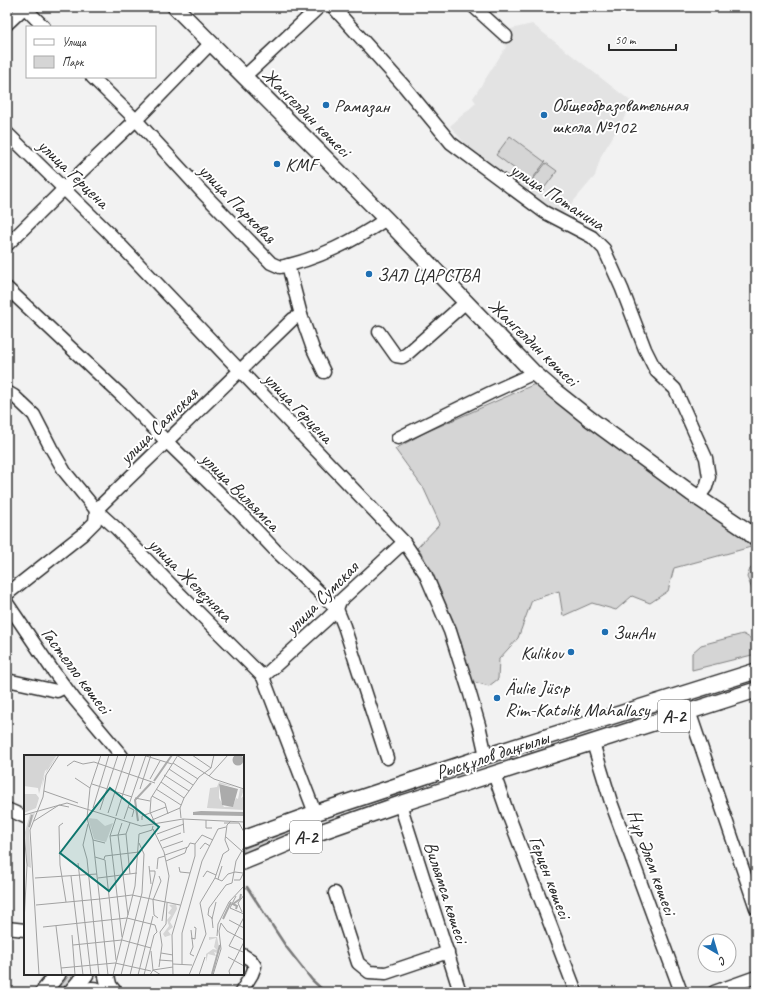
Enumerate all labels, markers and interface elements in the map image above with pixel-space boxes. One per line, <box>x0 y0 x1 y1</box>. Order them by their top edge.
legend <box>26 26 156 78</box>
scale bar <box>609 26 676 52</box>
text: 50 m <box>615 32 637 48</box>
text: Улица <box>62 34 87 50</box>
text: Парк <box>62 54 85 70</box>
street label: Жангелдин көшесі <box>257 63 358 164</box>
place label: Общеобразовательная школа №102 <box>552 93 689 139</box>
place label: Рамазан <box>334 94 391 118</box>
marker: Рамазан <box>321 100 331 110</box>
marker: Общеобразовательная школа №102 <box>539 110 549 120</box>
street label: улица Герцена <box>32 133 116 215</box>
place label: KMF <box>285 153 320 177</box>
street label: улица Потанина <box>505 157 611 237</box>
street label: улица Парковая <box>193 158 282 249</box>
marker: KMF <box>272 159 282 169</box>
place label: ЗАЛ ЦАРСТВА <box>377 263 480 287</box>
marker: ЗАЛ ЦАРСТВА <box>364 269 374 279</box>
street label: Жангелдин көшесі <box>483 294 585 393</box>
street label: улица Герцена <box>258 366 340 450</box>
street label: улица Саянская <box>113 381 204 470</box>
street label: улица Вильямса <box>195 446 287 538</box>
street label: улица Железняка <box>142 532 239 628</box>
street label: улица Сумская <box>279 555 365 640</box>
place label: ЗинАн <box>613 621 656 645</box>
street label: Гастелло көшесі <box>36 622 118 721</box>
marker: ЗинАн <box>600 627 610 637</box>
place label: Kulikov <box>521 641 565 665</box>
marker: Kulikov <box>566 647 576 657</box>
place label: Äulie Jüsıp Rim-Katolik Mahallasy <box>505 676 651 722</box>
marker: Äulie Jüsıp Rim-Katolik Mahallasy <box>492 693 502 703</box>
road number: A-2 <box>658 700 690 732</box>
street label: Рысқұлов даңғылы <box>433 725 554 784</box>
inset map <box>24 755 244 975</box>
street label: Нұр Әлем көшесі <box>622 806 683 921</box>
road number: A-2 <box>290 821 322 853</box>
street label: Герцен көшесі <box>523 833 578 924</box>
street label: Вильямса көшесі <box>418 839 474 948</box>
north arrow <box>697 933 737 973</box>
text: С <box>715 954 730 969</box>

